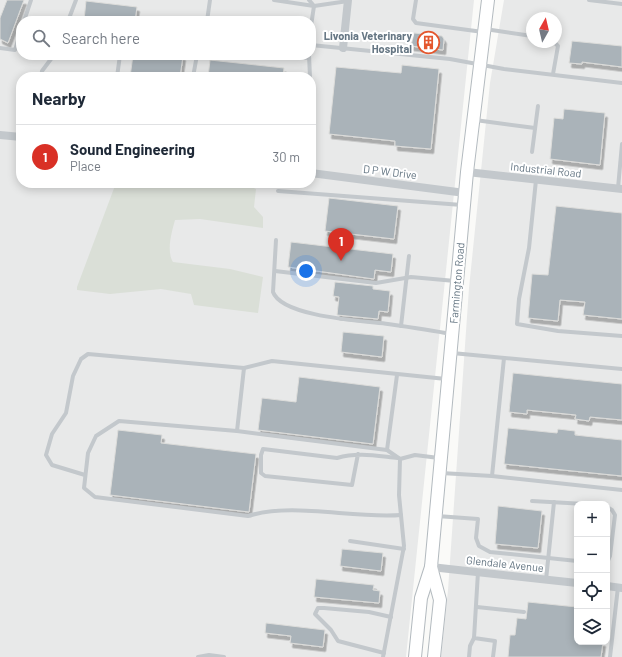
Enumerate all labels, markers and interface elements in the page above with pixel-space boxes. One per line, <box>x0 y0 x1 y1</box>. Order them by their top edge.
north arrow <box>526 12 562 48</box>
search box <box>16 16 316 60</box>
icon: search <box>30 27 52 49</box>
text: Search here <box>62 29 140 47</box>
place label: Livonia Veterinary Hospital <box>324 29 412 55</box>
building icon: Livonia Veterinary Hospital <box>415 29 441 55</box>
text: Nearby <box>32 88 86 108</box>
text: Sound Engineering <box>70 140 195 158</box>
text: 1 <box>43 149 47 165</box>
text: 30 m <box>273 149 300 165</box>
text: Place <box>70 158 101 174</box>
street label: Industrial Road <box>510 159 582 180</box>
street label: D P W Drive <box>362 162 418 181</box>
pin: 1 <box>328 228 354 261</box>
street label: Farmington Road <box>446 242 467 324</box>
your location <box>296 261 316 281</box>
map controls <box>574 501 610 645</box>
button: + <box>574 501 610 537</box>
button: − <box>574 537 610 573</box>
street label: Glendale Avenue <box>466 553 545 574</box>
button: locate <box>574 573 610 609</box>
button: layers <box>574 609 610 645</box>

